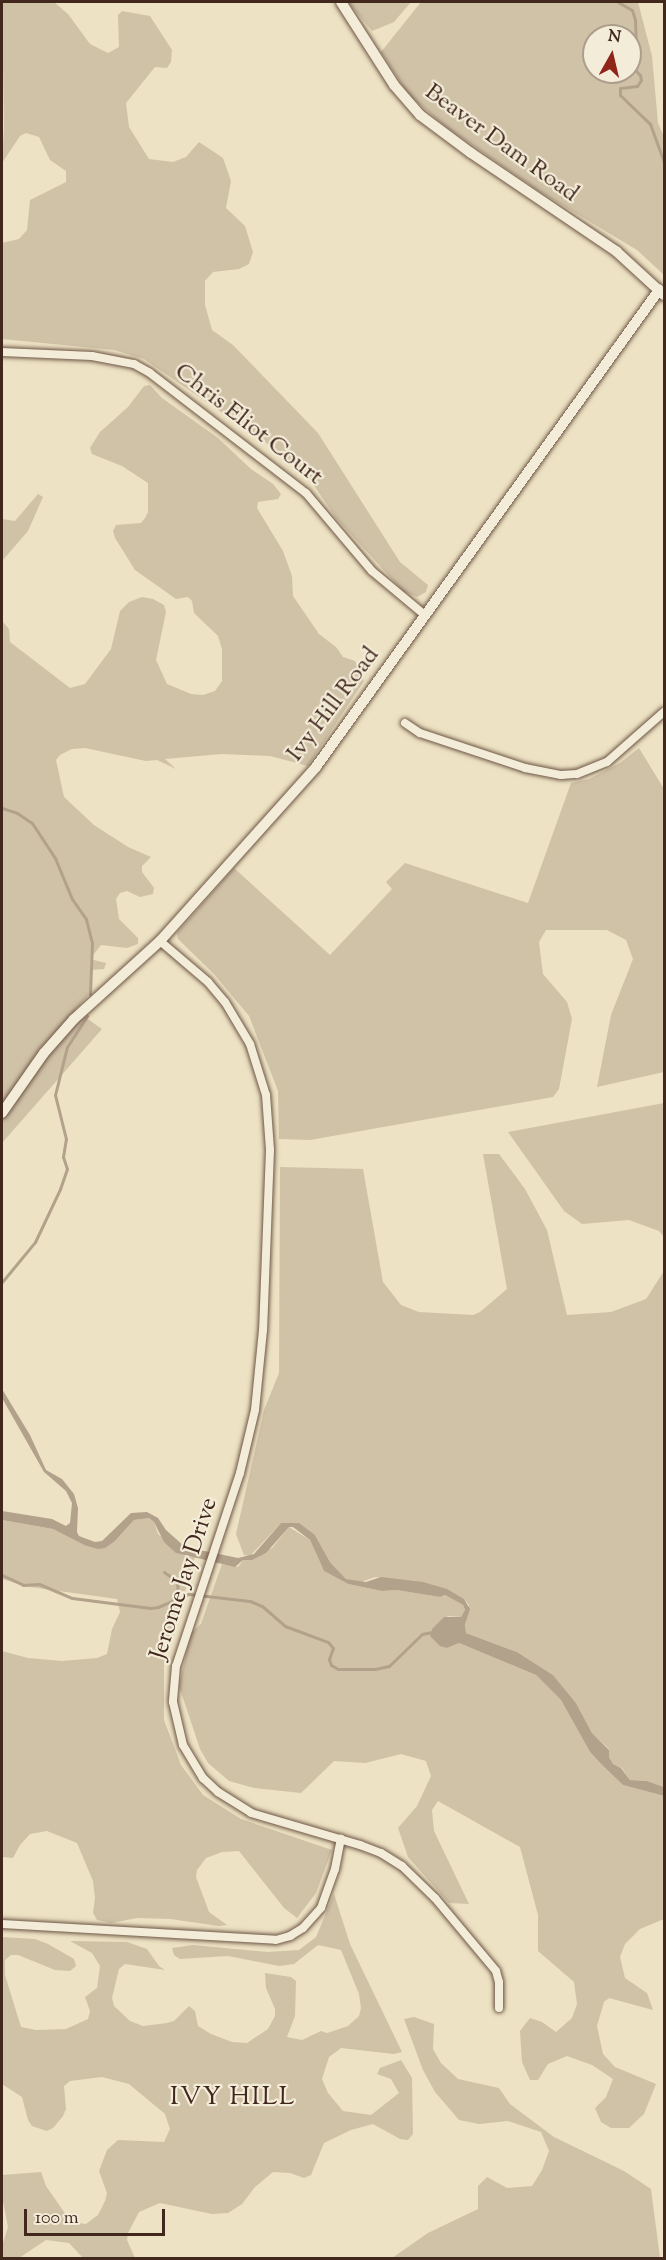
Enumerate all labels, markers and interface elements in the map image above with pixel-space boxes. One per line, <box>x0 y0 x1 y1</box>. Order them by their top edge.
north arrow <box>582 24 642 84</box>
text: N <box>606 25 622 50</box>
street label: Beaver Dam Road <box>418 79 584 209</box>
street label: Chris Eliot Court <box>168 358 328 492</box>
street label: Ivy Hill Road <box>282 642 386 768</box>
street label: Jerome Jay Drive <box>145 1494 225 1664</box>
district label: IVY HILL <box>170 2082 296 2114</box>
scale bar <box>27 2197 168 2235</box>
text: 100 m <box>35 2206 79 2232</box>

